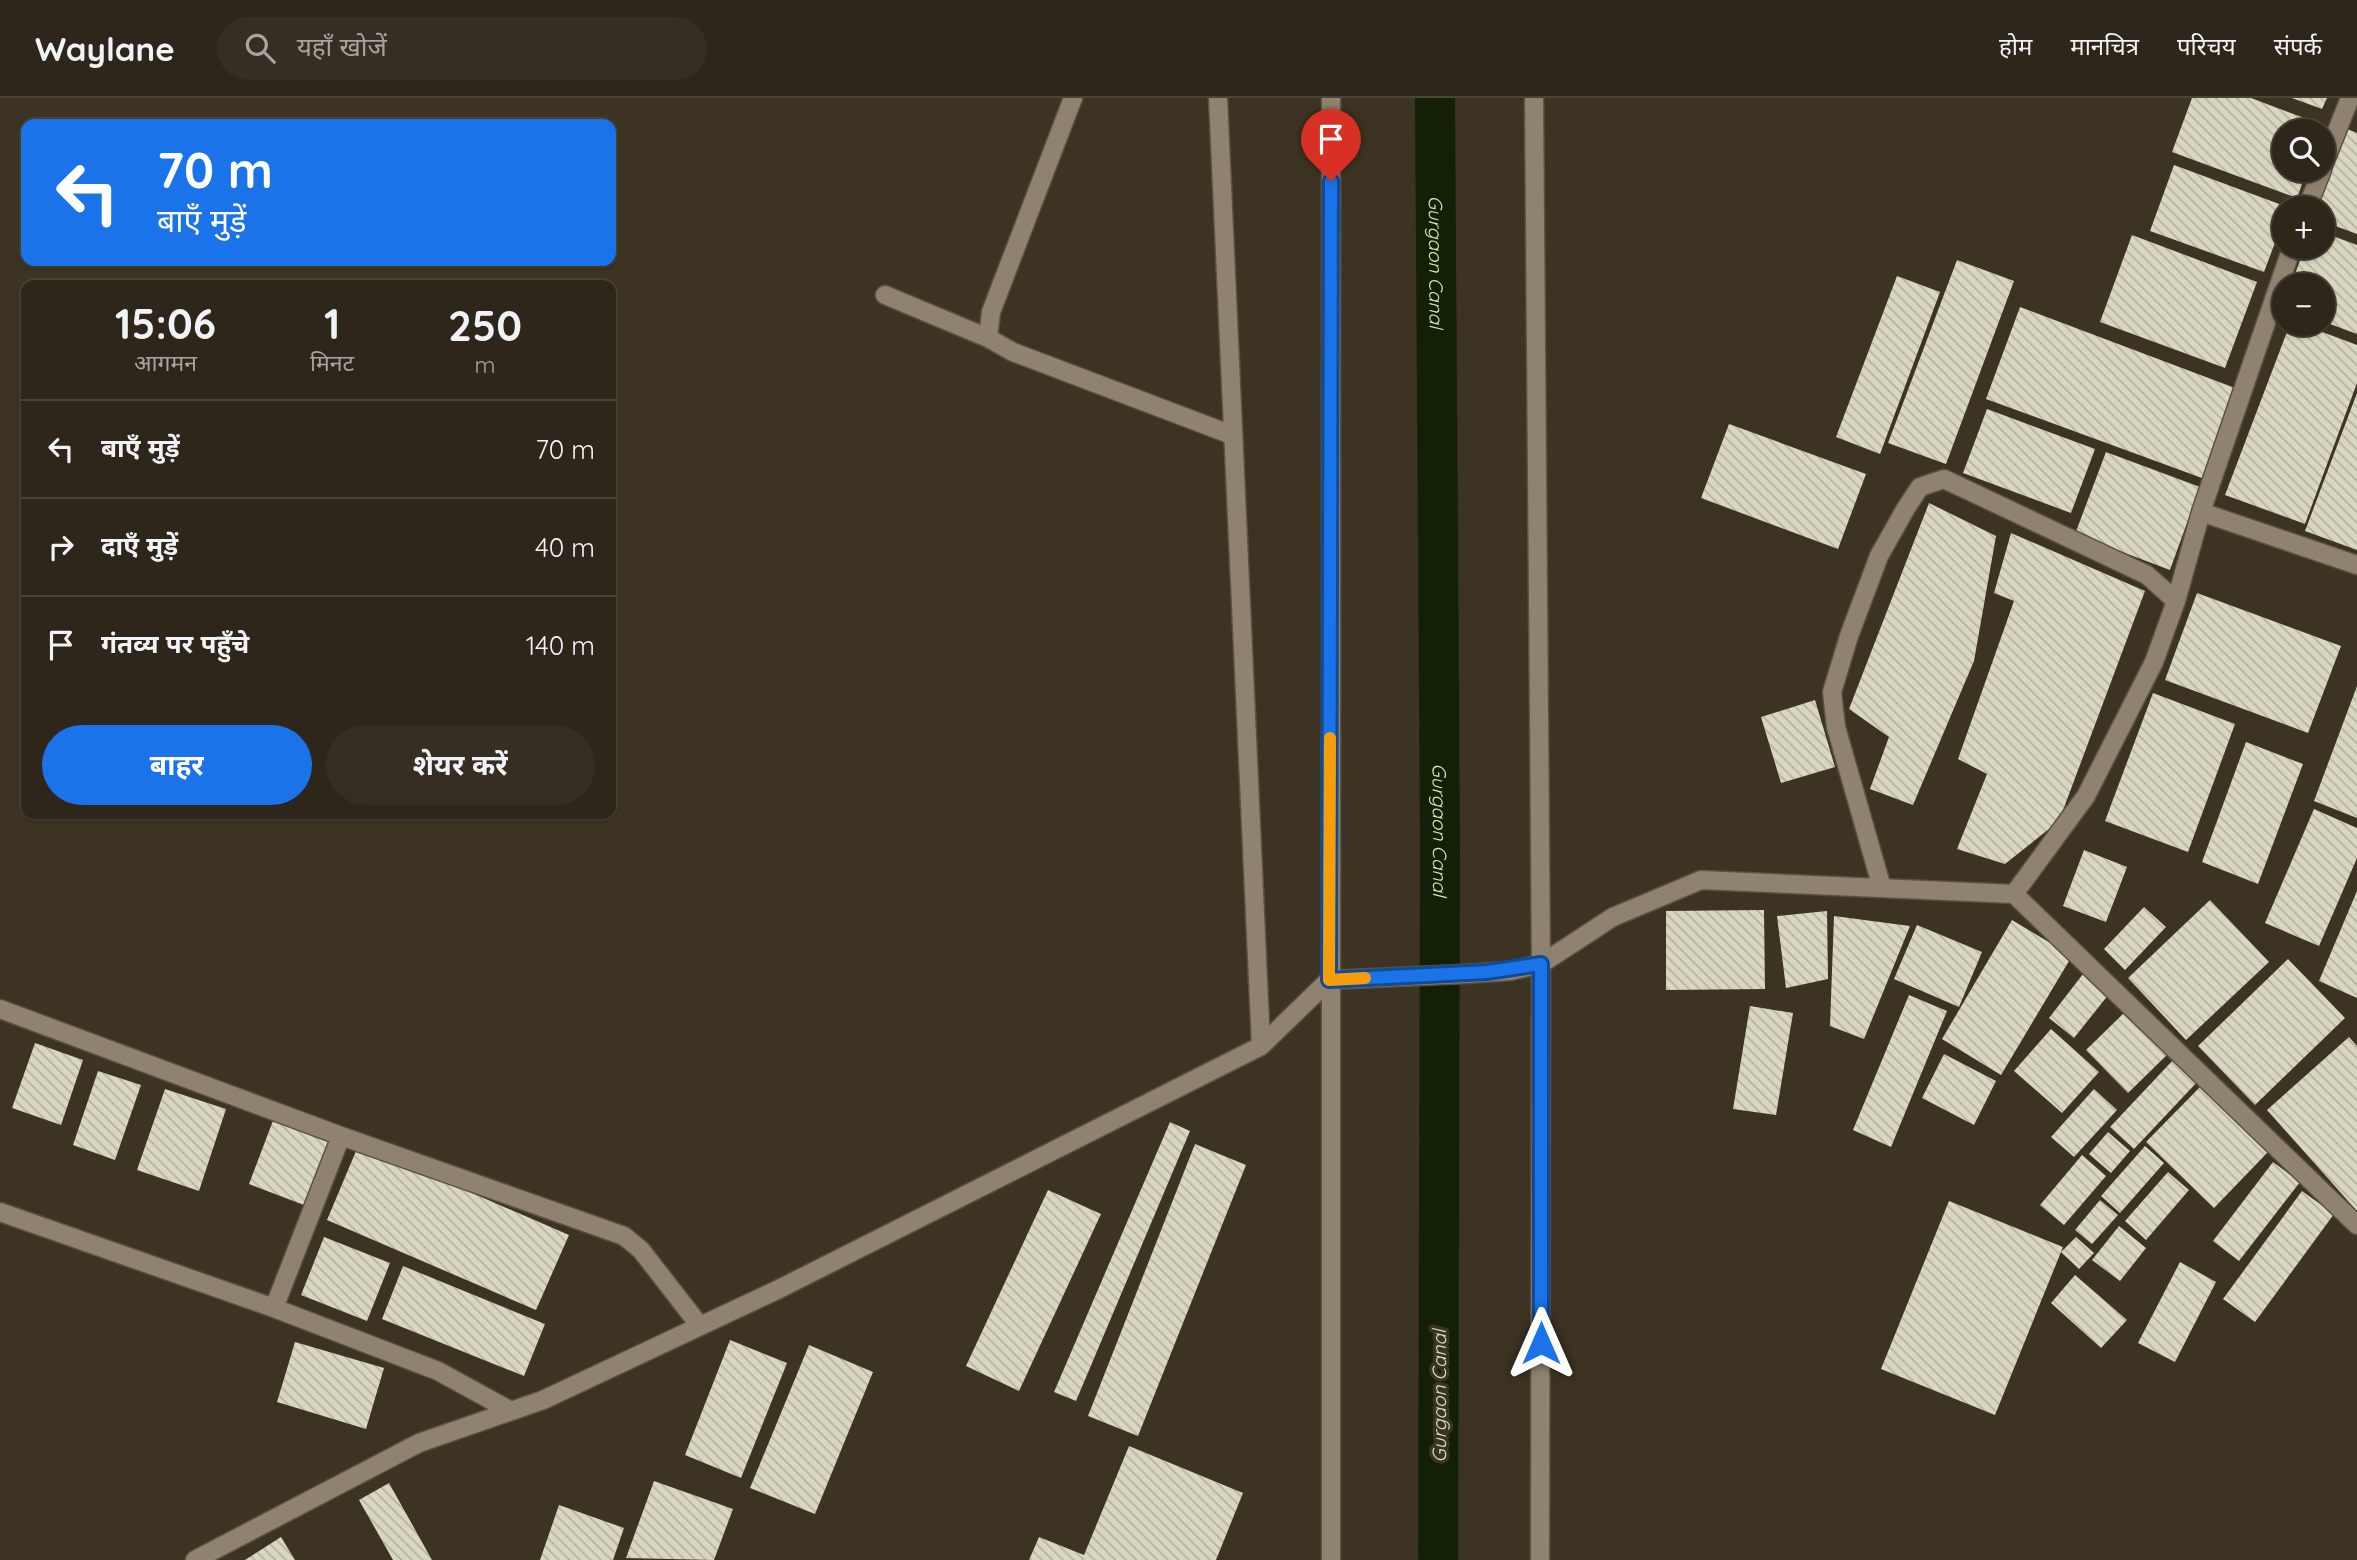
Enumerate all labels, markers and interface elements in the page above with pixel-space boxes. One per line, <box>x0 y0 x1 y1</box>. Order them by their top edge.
search box <box>217 17 707 80</box>
text: Waylane <box>35 28 175 69</box>
icon: search <box>241 29 279 67</box>
text: यहाँ खोजें <box>297 30 387 63</box>
text: होम <box>1999 31 2032 61</box>
text: मानचित्र <box>2070 31 2139 61</box>
text: परिचय <box>2177 31 2236 61</box>
text: संपर्क <box>2274 31 2322 61</box>
pin <box>1301 109 1361 181</box>
map controls <box>2272 119 2335 336</box>
button: search <box>2272 119 2335 182</box>
icon: arrive <box>1312 120 1350 158</box>
text: 70 m <box>157 139 273 200</box>
icon: left <box>42 147 133 238</box>
water label: Gurgaon Canal <box>1424 196 1449 331</box>
button: + <box>2272 196 2335 259</box>
text: बाएँ मुड़ें <box>157 200 246 240</box>
button: − <box>2272 273 2335 336</box>
text: 15:06 <box>115 297 216 350</box>
text: 1 <box>324 297 340 350</box>
text: 250 <box>448 299 522 352</box>
text: आगमन <box>134 348 197 377</box>
text: मिनट <box>310 348 354 377</box>
text: m <box>475 350 496 379</box>
icon: left <box>42 430 80 468</box>
text: बाएँ मुड़ें <box>101 431 180 464</box>
text: 70 m <box>535 433 595 466</box>
icon: right <box>42 528 80 566</box>
text: दाएँ मुड़ें <box>101 529 178 562</box>
text: 40 m <box>535 531 595 564</box>
icon: arrive <box>42 626 80 664</box>
text: गंतव्य पर पहुँचे <box>101 627 249 660</box>
text: 140 m <box>526 629 595 662</box>
button: बाहर <box>42 725 312 805</box>
button: शेयर करें <box>326 725 595 805</box>
water label: Gurgaon Canal <box>1427 763 1452 899</box>
position arrow <box>1504 1306 1578 1380</box>
water label: Gurgaon Canal <box>1427 1327 1451 1462</box>

